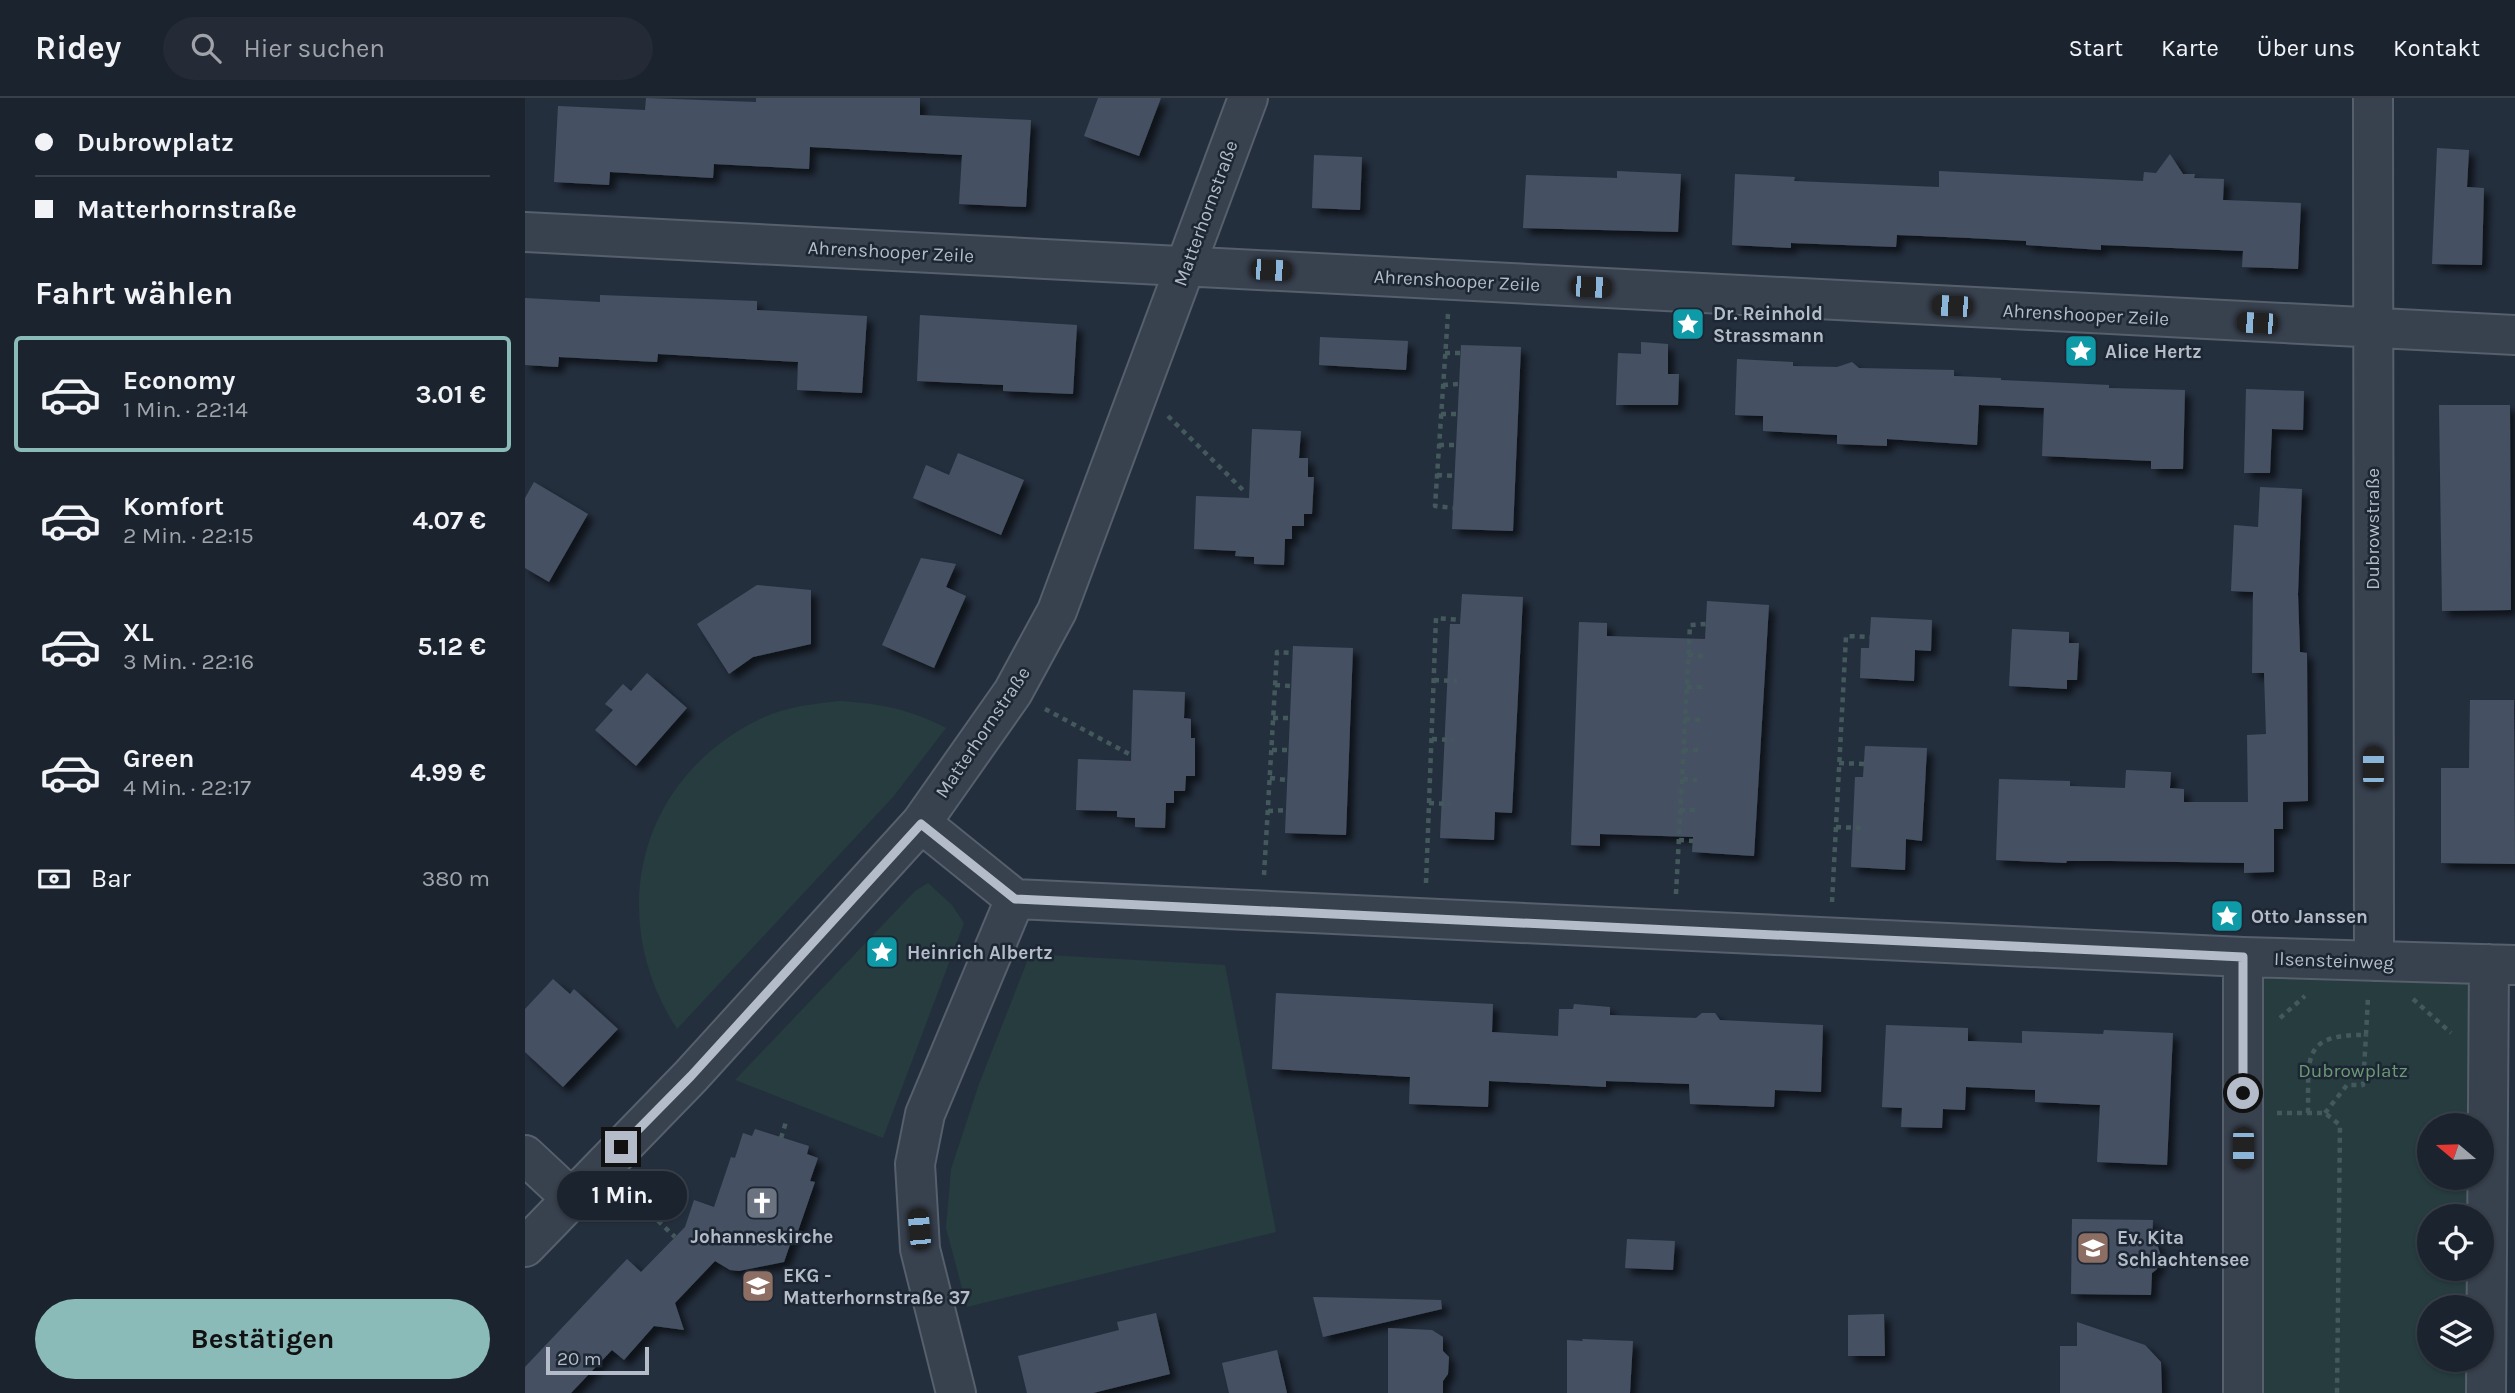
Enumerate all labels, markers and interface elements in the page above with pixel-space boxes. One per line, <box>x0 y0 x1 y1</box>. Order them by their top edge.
search box <box>163 17 653 80</box>
text: Ridey <box>35 29 121 67</box>
icon: search <box>187 29 225 67</box>
text: Hier suchen <box>243 33 385 64</box>
text: Start <box>2069 34 2123 62</box>
text: Karte <box>2161 34 2219 62</box>
text: Über uns <box>2257 34 2355 62</box>
text: Kontakt <box>2393 34 2480 62</box>
text: Dubrowplatz <box>77 127 234 158</box>
street label: Matterhornstraße <box>1169 137 1243 289</box>
text: Matterhornstraße <box>77 194 297 225</box>
street label: Ahrenshooper Zeile <box>807 237 975 267</box>
car <box>1250 258 1293 282</box>
street label: Ahrenshooper Zeile <box>1373 266 1541 296</box>
text: Fahrt wählen <box>35 275 233 312</box>
car <box>1570 275 1613 299</box>
car <box>1931 294 1974 318</box>
street label: Ahrenshooper Zeile <box>2002 300 2170 330</box>
place label: Dr. Reinhold Strassmann <box>1713 303 1824 347</box>
place icon: Dr. Reinhold Strassmann <box>1669 305 1707 343</box>
car <box>2236 311 2279 335</box>
place icon: Alice Hertz <box>2062 332 2100 370</box>
place label: Alice Hertz <box>2105 341 2202 363</box>
icon: car <box>39 363 102 426</box>
text: Economy <box>123 365 235 396</box>
text: 3.01 € <box>415 379 486 410</box>
text: 1 Min. · 22:14 <box>123 396 248 423</box>
street label: Dubrowstraße <box>2362 468 2384 590</box>
icon: car <box>39 489 102 552</box>
text: Komfort <box>123 491 224 522</box>
text: 4.07 € <box>413 505 486 536</box>
text: 2 Min. · 22:15 <box>123 522 254 549</box>
icon: car <box>39 615 102 678</box>
text: XL <box>123 617 154 648</box>
text: 5.12 € <box>417 631 486 662</box>
text: 3 Min. · 22:16 <box>123 648 254 675</box>
street label: Matterhornstraße <box>931 663 1035 802</box>
icon: car <box>39 741 102 804</box>
text: Green <box>123 743 195 774</box>
car <box>2363 746 2384 788</box>
text: 4.99 € <box>410 757 486 788</box>
text: 4 Min. · 22:17 <box>123 774 251 801</box>
icon: cash <box>35 860 73 898</box>
text: Bar <box>91 863 131 894</box>
text: 380 m <box>422 865 490 892</box>
place icon: Otto Janssen <box>2208 897 2246 935</box>
place label: Otto Janssen <box>2251 906 2368 928</box>
place icon: Heinrich Albertz <box>863 933 901 971</box>
place label: Heinrich Albertz <box>907 942 1053 964</box>
street label: Ilsensteinweg <box>2274 948 2395 974</box>
park label: Dubrowplatz <box>2298 1060 2408 1082</box>
route start <box>2227 1077 2259 1109</box>
north arrow <box>2417 1113 2494 1190</box>
map controls <box>2417 1113 2494 1372</box>
car <box>2233 1127 2254 1169</box>
route end <box>605 1131 637 1163</box>
callout: 1 Min. <box>556 1172 686 1220</box>
text: 1 Min. <box>592 1182 652 1209</box>
church icon: Johanneskirche <box>743 1184 781 1222</box>
button: locate <box>2417 1204 2494 1281</box>
car <box>907 1207 932 1251</box>
place label: Johanneskirche <box>691 1226 833 1248</box>
place label: Ev. Kita Schlachtensee <box>2117 1227 2249 1271</box>
school or university icon: Ev. Kita Schlachtensee <box>2074 1229 2112 1267</box>
place label: EKG - Matterhornstraße 37 <box>783 1265 970 1309</box>
school or university icon: EKG - Matterhornstraße 37 <box>739 1267 777 1305</box>
button: layers <box>2417 1295 2494 1372</box>
button: Bestätigen <box>35 1299 490 1379</box>
scale bar <box>546 1344 649 1376</box>
text: 20 m <box>557 1348 602 1370</box>

